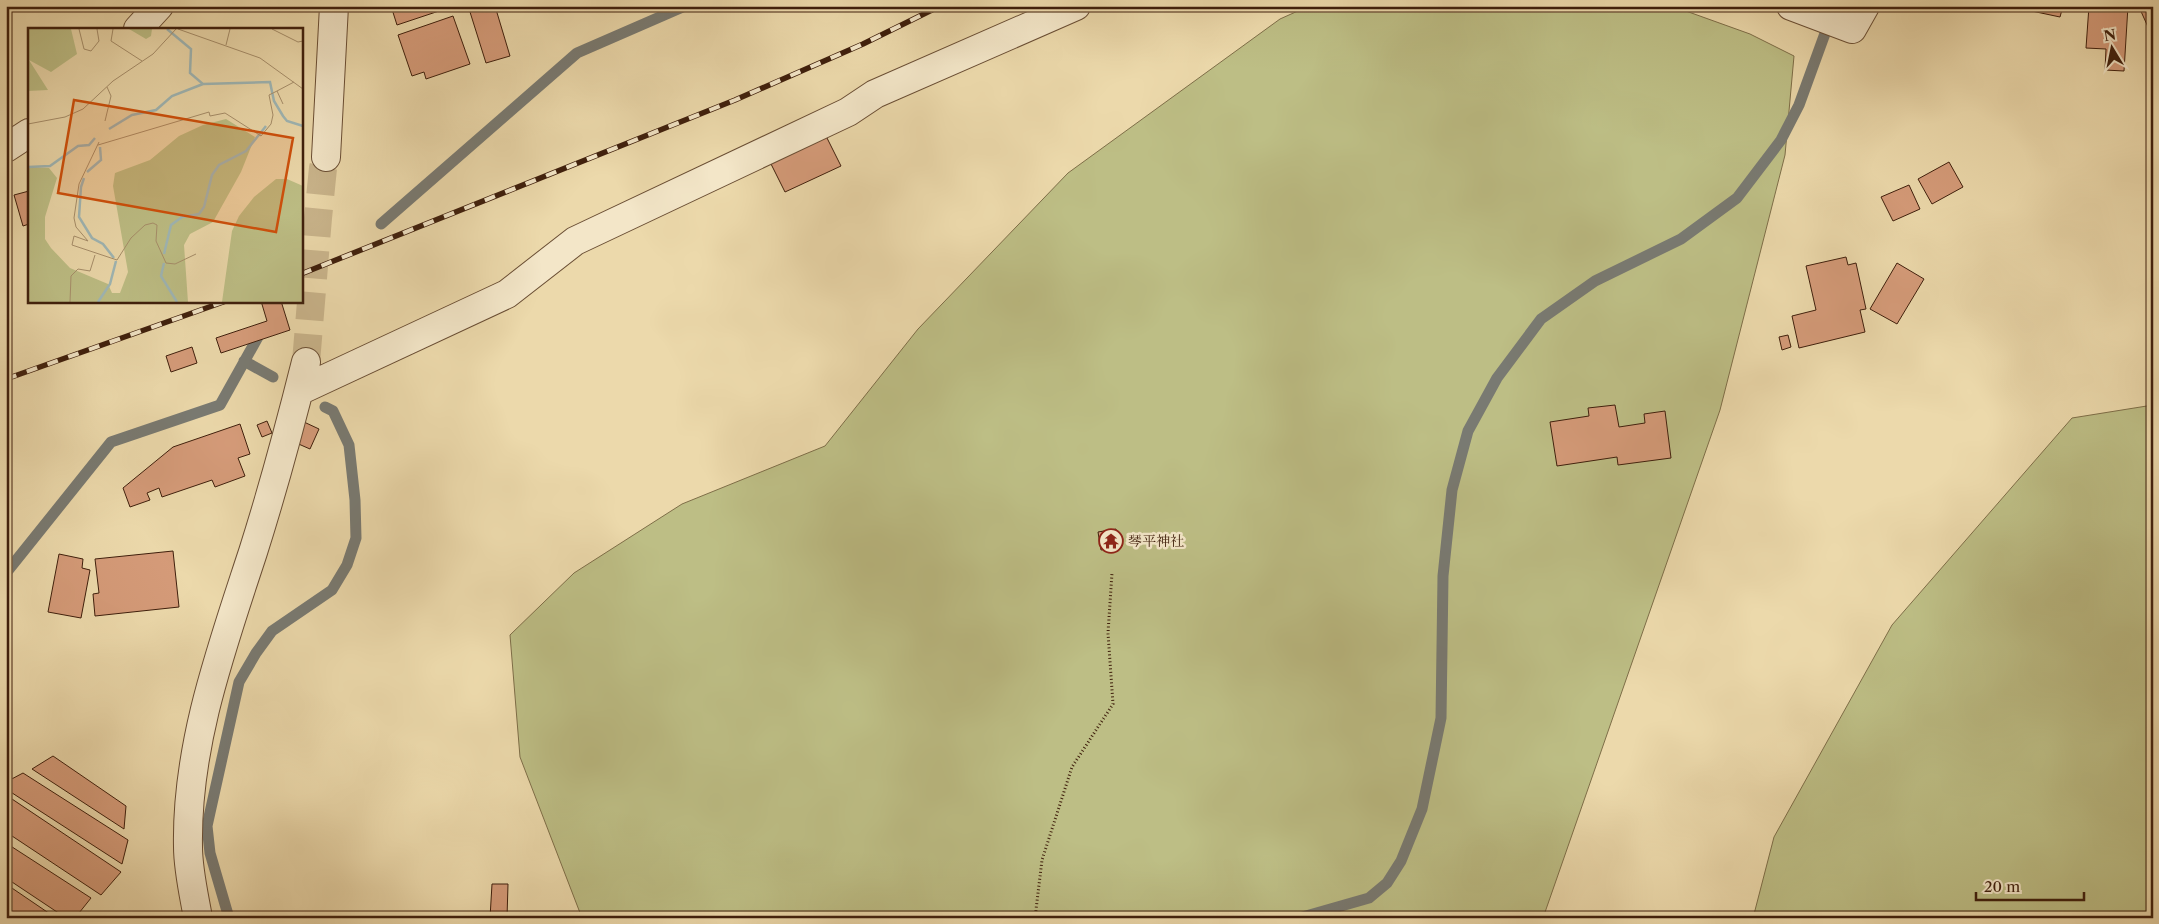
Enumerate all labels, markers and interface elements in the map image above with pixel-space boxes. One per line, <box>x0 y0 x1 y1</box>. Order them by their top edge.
north arrow <box>2086 22 2136 72</box>
text: N <box>2102 25 2117 45</box>
inset map <box>28 28 302 302</box>
temple icon: 琴平神社 <box>1098 528 1124 554</box>
place label: 琴平神社 <box>1128 532 1184 550</box>
scale bar <box>1976 869 2084 901</box>
text: 20 m <box>1984 877 2020 896</box>

